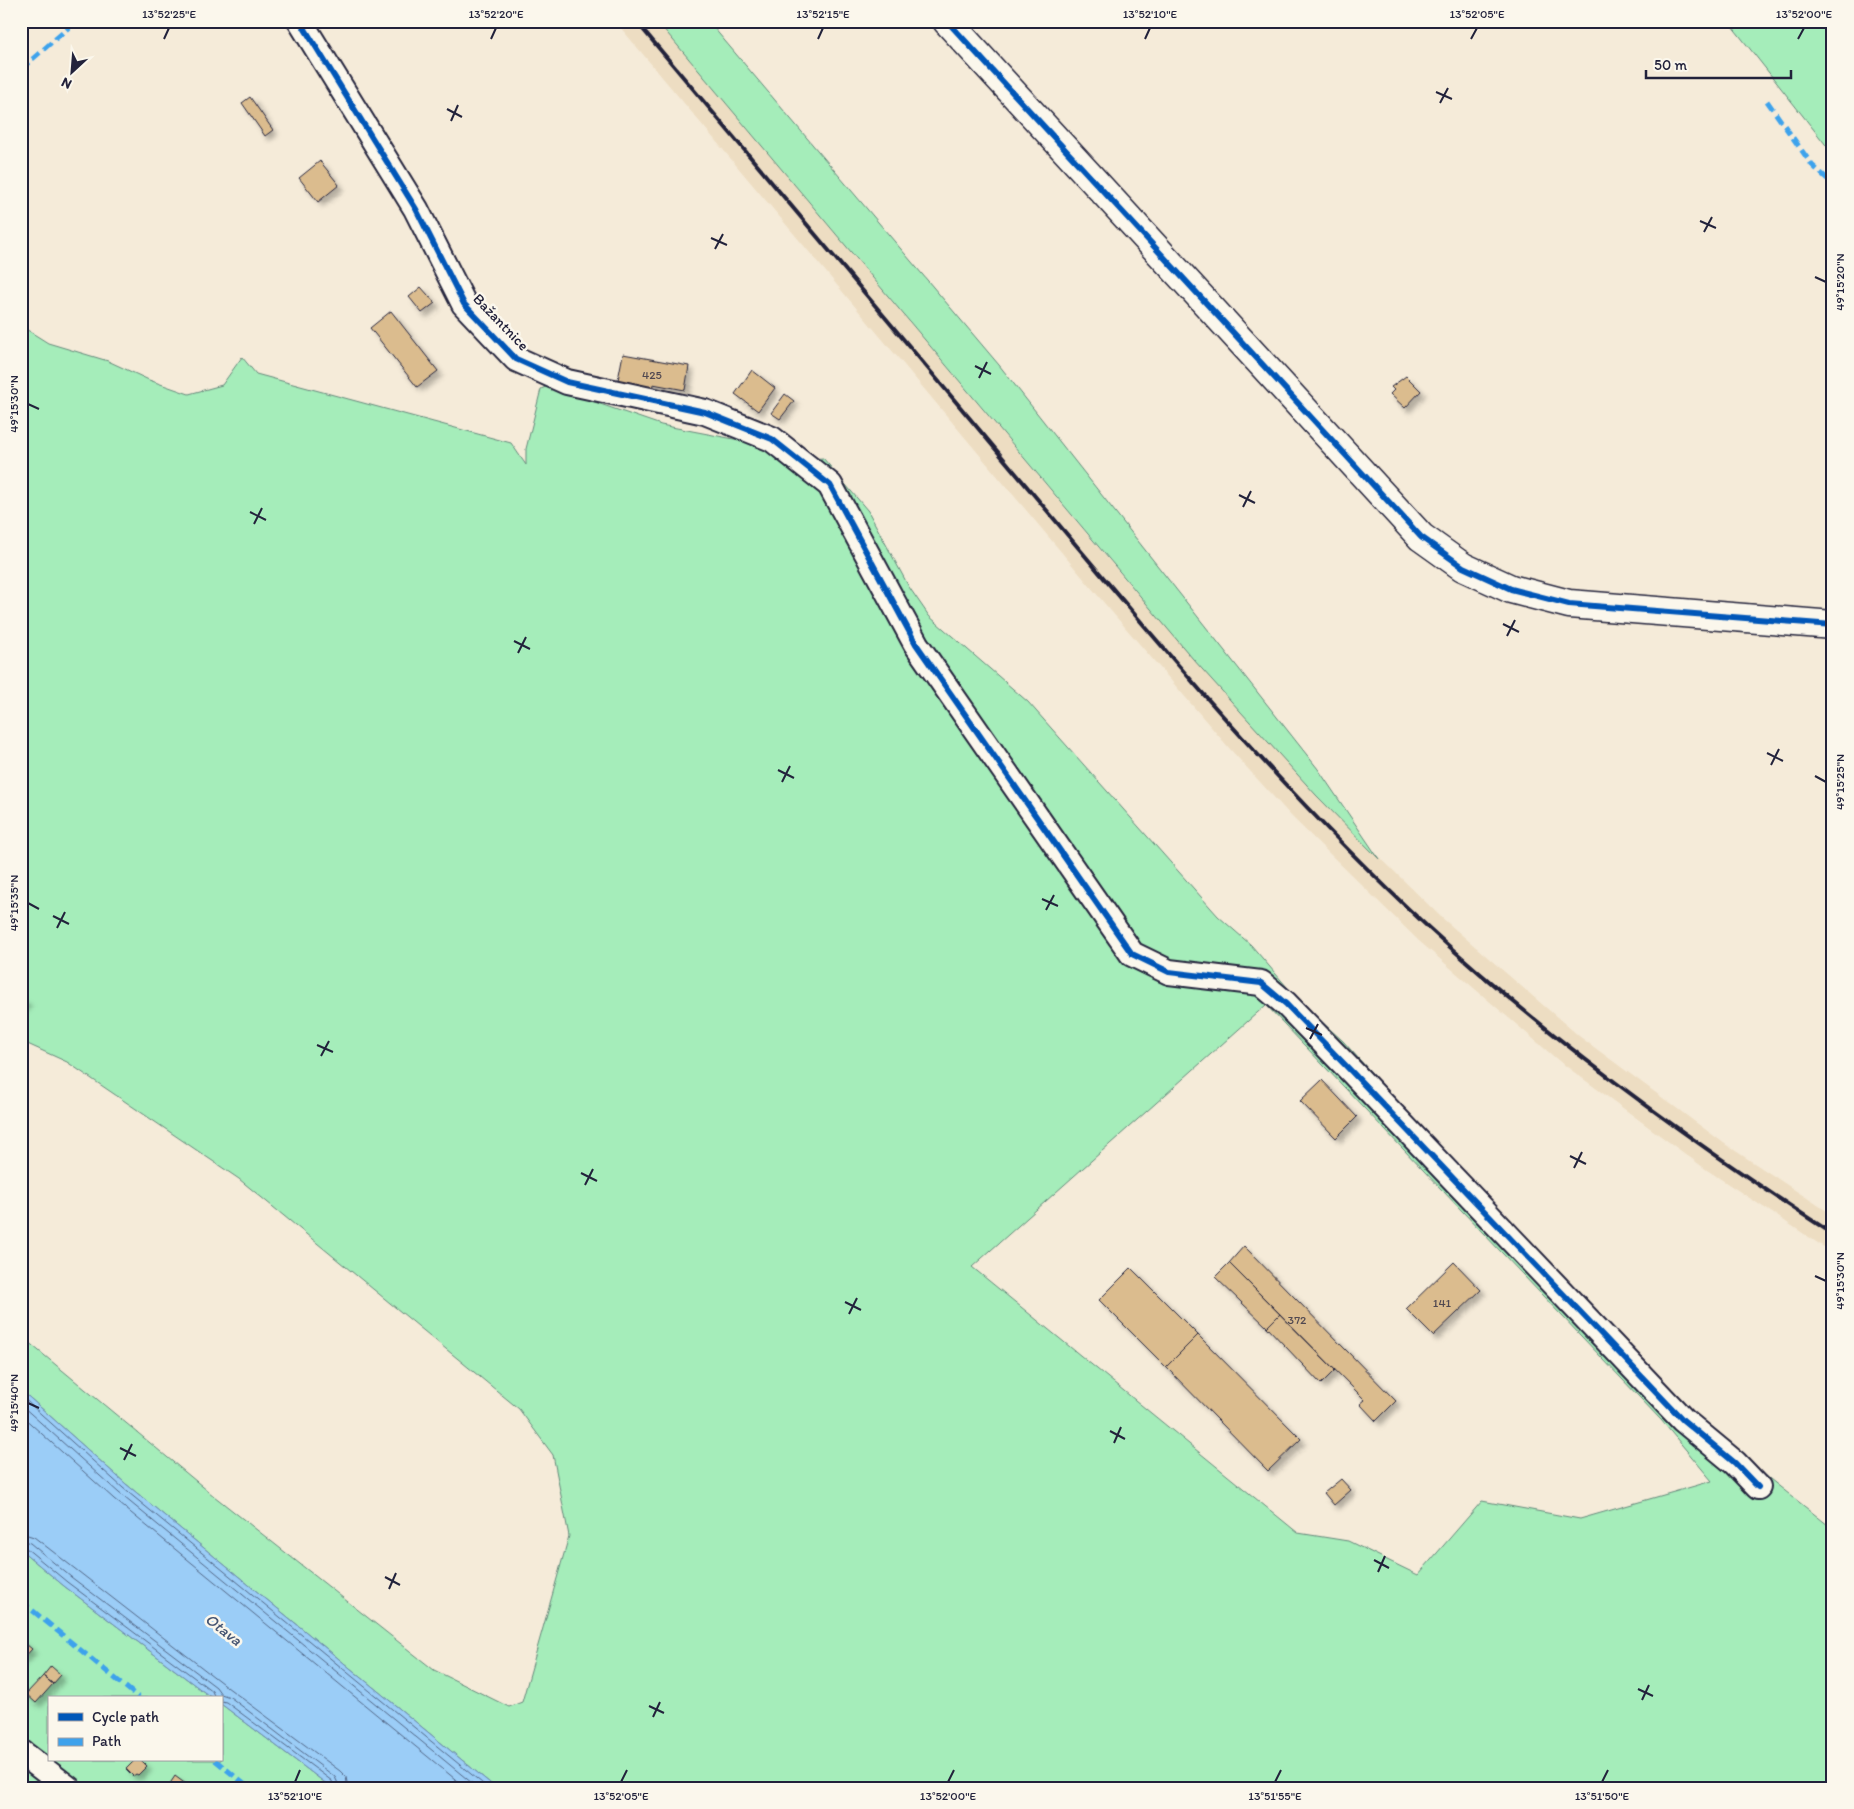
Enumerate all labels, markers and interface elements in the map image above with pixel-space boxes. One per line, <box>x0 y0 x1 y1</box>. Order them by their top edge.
text: 13°52'25"E <box>142 7 196 21</box>
text: 13°52'20"E <box>468 7 524 21</box>
text: 13°52'15"E <box>796 7 850 21</box>
text: 13°52'10"E <box>1123 7 1178 21</box>
text: 13°52'05"E <box>1449 7 1505 21</box>
text: 13°52'00"E <box>1776 7 1833 21</box>
north arrow <box>48 48 98 98</box>
scale bar <box>1646 48 1792 80</box>
text: 50 m <box>1654 56 1687 74</box>
text: N <box>59 74 74 93</box>
text: 49°15'20"N <box>1833 253 1847 311</box>
street label: Bažantnice <box>469 290 533 354</box>
house number: 425 <box>642 368 662 382</box>
text: 49°15'30"N <box>7 375 21 433</box>
text: 49°15'25"N <box>1833 754 1847 810</box>
text: 49°15'35"N <box>7 875 21 931</box>
text: 49°15'30"N <box>1833 1252 1847 1310</box>
house number: 141 <box>1433 1296 1452 1310</box>
house number: 372 <box>1288 1313 1307 1327</box>
text: 49°15'40"N <box>7 1374 21 1432</box>
water label: Otava <box>202 1609 247 1650</box>
legend <box>48 1696 222 1762</box>
text: Cycle path <box>92 1708 159 1726</box>
text: Path <box>92 1732 121 1750</box>
text: 13°52'10"E <box>268 1789 323 1803</box>
text: 13°52'05"E <box>593 1789 649 1803</box>
text: 13°52'00"E <box>920 1789 977 1803</box>
text: 13°51'55"E <box>1248 1789 1302 1803</box>
text: 13°51'50"E <box>1575 1789 1630 1803</box>

